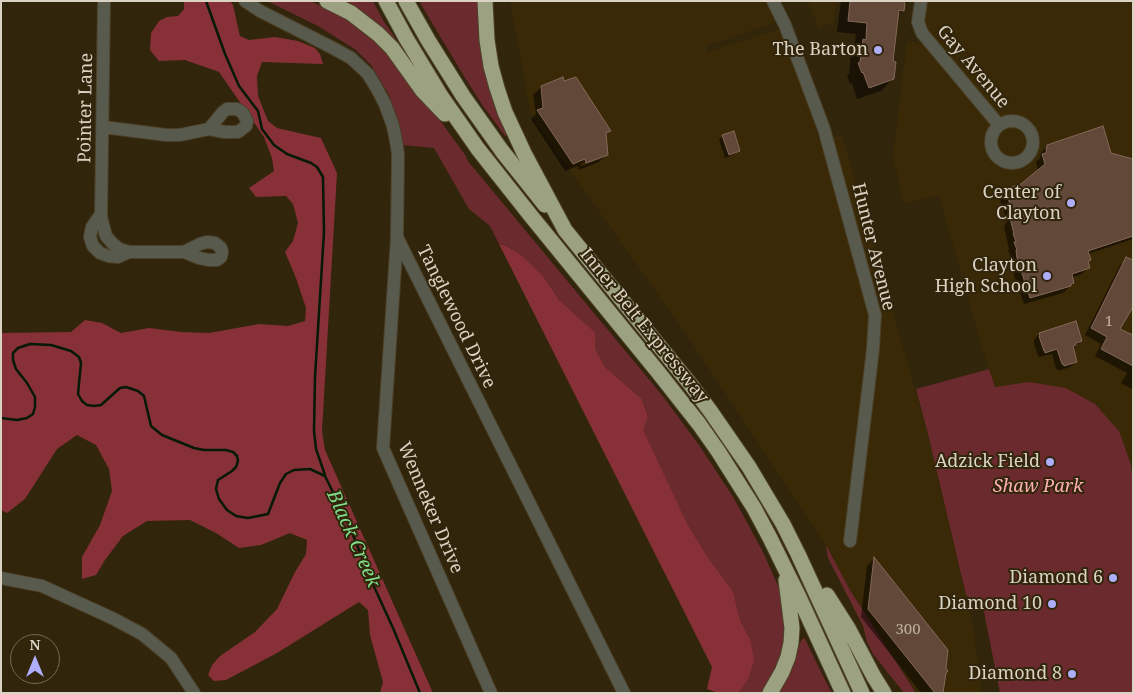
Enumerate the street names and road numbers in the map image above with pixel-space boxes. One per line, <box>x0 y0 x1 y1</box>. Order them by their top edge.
street label: Gay Avenue <box>932 21 1014 113</box>
street label: Pointer Lane <box>74 53 98 163</box>
street label: Hunter Avenue <box>847 181 899 313</box>
street label: Tanglewood Drive <box>412 242 500 392</box>
street label: Inner Belt Expressway <box>575 244 713 408</box>
street label: Wenneker Drive <box>393 439 467 577</box>

